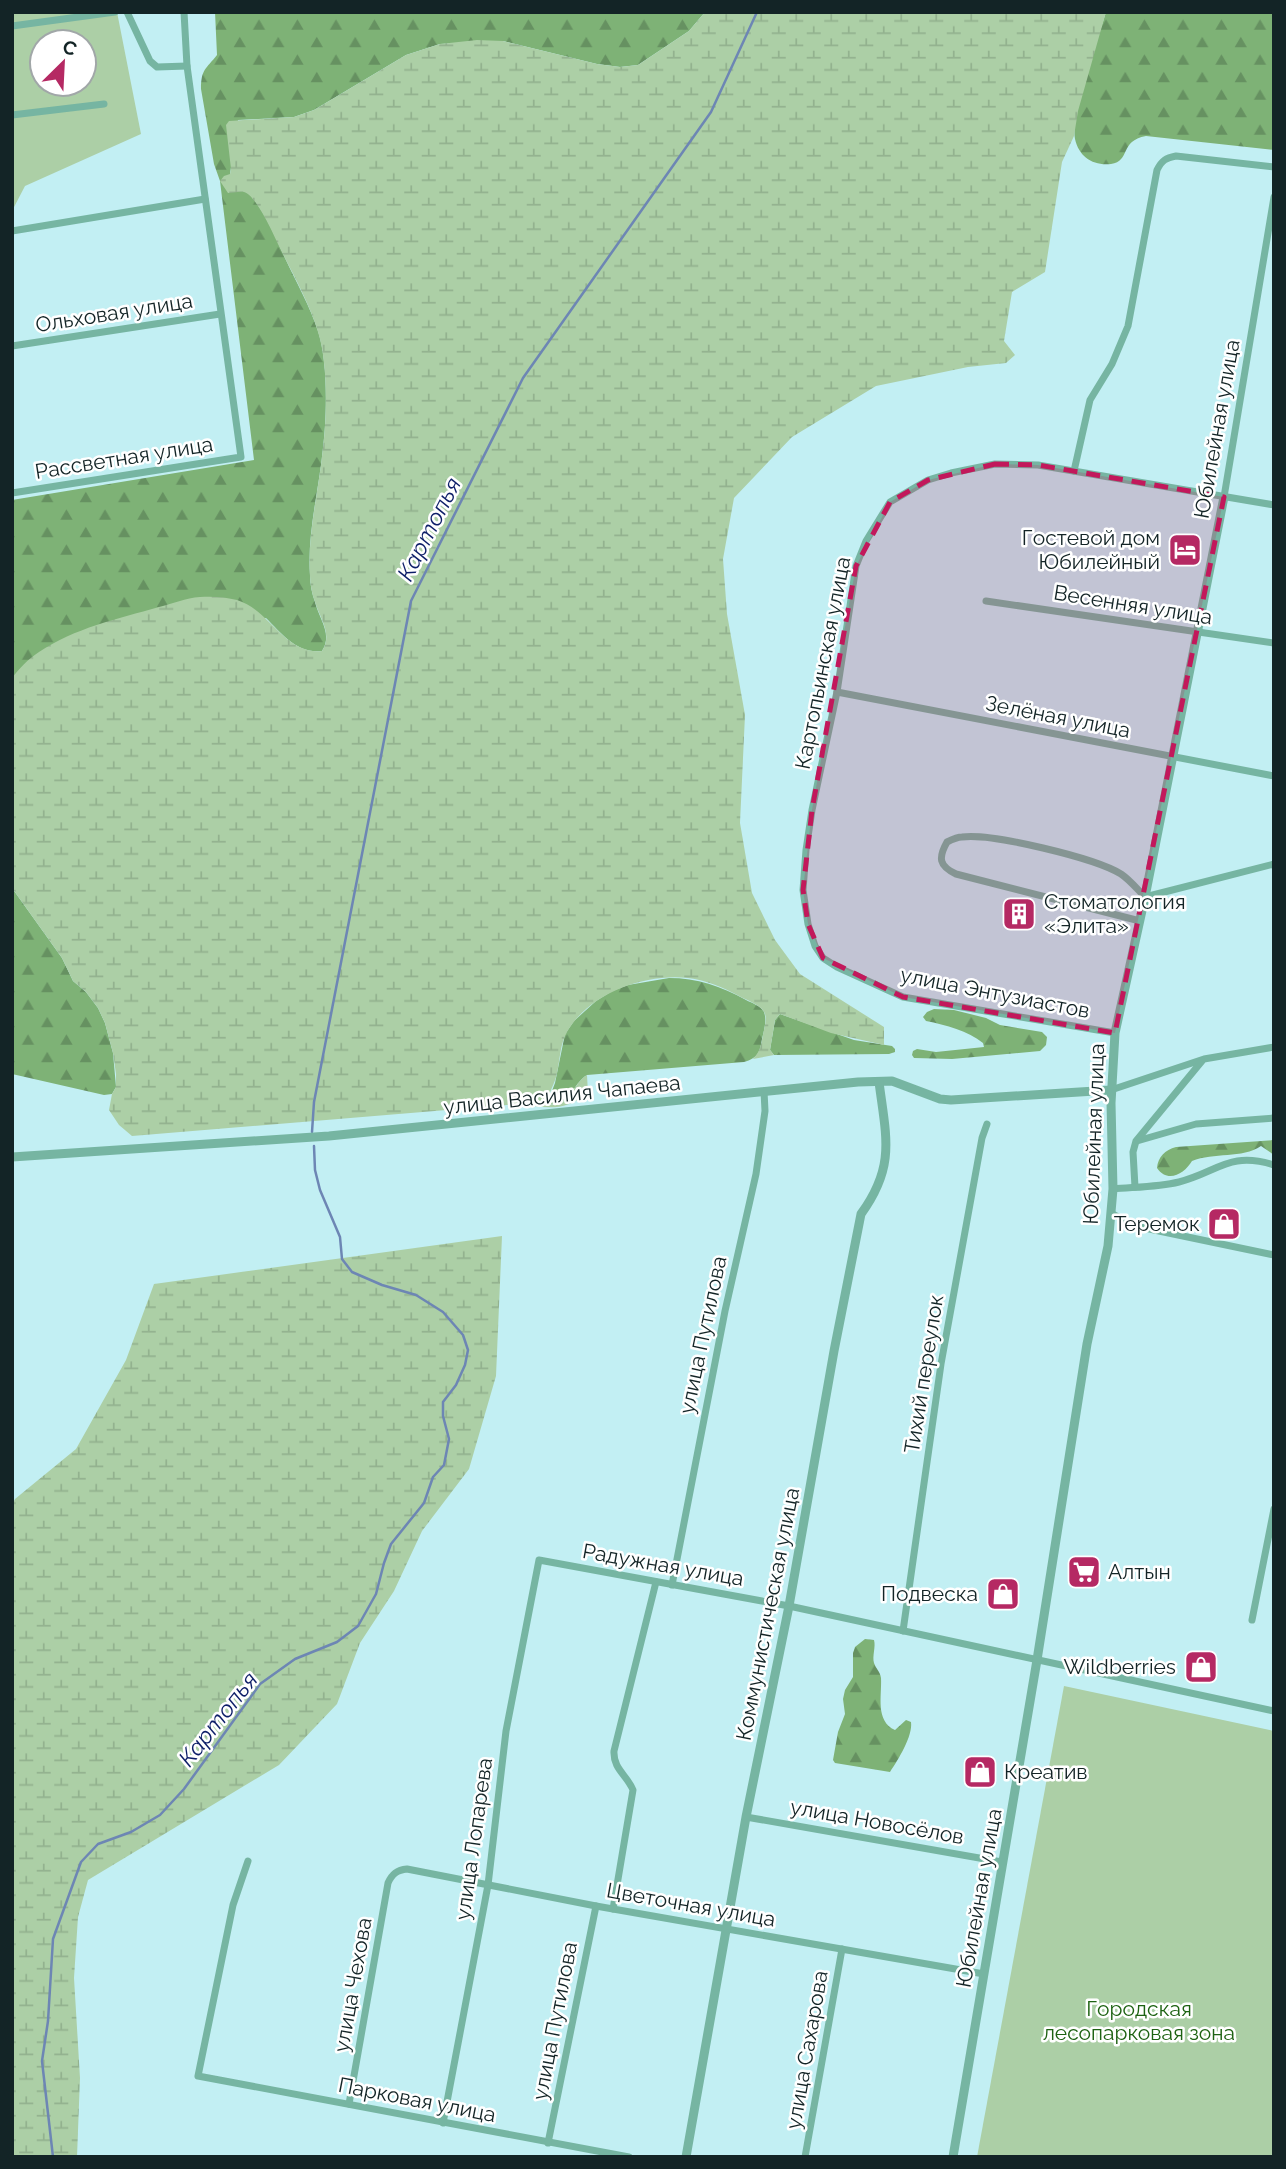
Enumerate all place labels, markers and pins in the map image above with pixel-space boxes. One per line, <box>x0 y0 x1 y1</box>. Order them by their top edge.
place label: Гостевой дом Юбилейный <box>1022 525 1160 574</box>
hotel icon: Гостевой дом Юбилейный <box>1166 531 1204 569</box>
place label: Стоматология «Элита» <box>1044 889 1186 938</box>
building icon: Стоматология «Элита» <box>1000 895 1038 933</box>
shop icon: Теремок <box>1205 1205 1243 1243</box>
place label: Теремок <box>1114 1211 1200 1236</box>
supermarket icon: Алтын <box>1065 1553 1103 1591</box>
place label: Алтын <box>1108 1559 1171 1584</box>
shop icon: Подвеска <box>984 1575 1022 1613</box>
place label: Подвеска <box>881 1581 978 1606</box>
shop icon: Wildberries <box>1182 1648 1220 1686</box>
place label: Wildberries <box>1064 1654 1176 1679</box>
shop icon: Креатив <box>961 1753 999 1791</box>
place label: Креатив <box>1004 1759 1088 1784</box>

